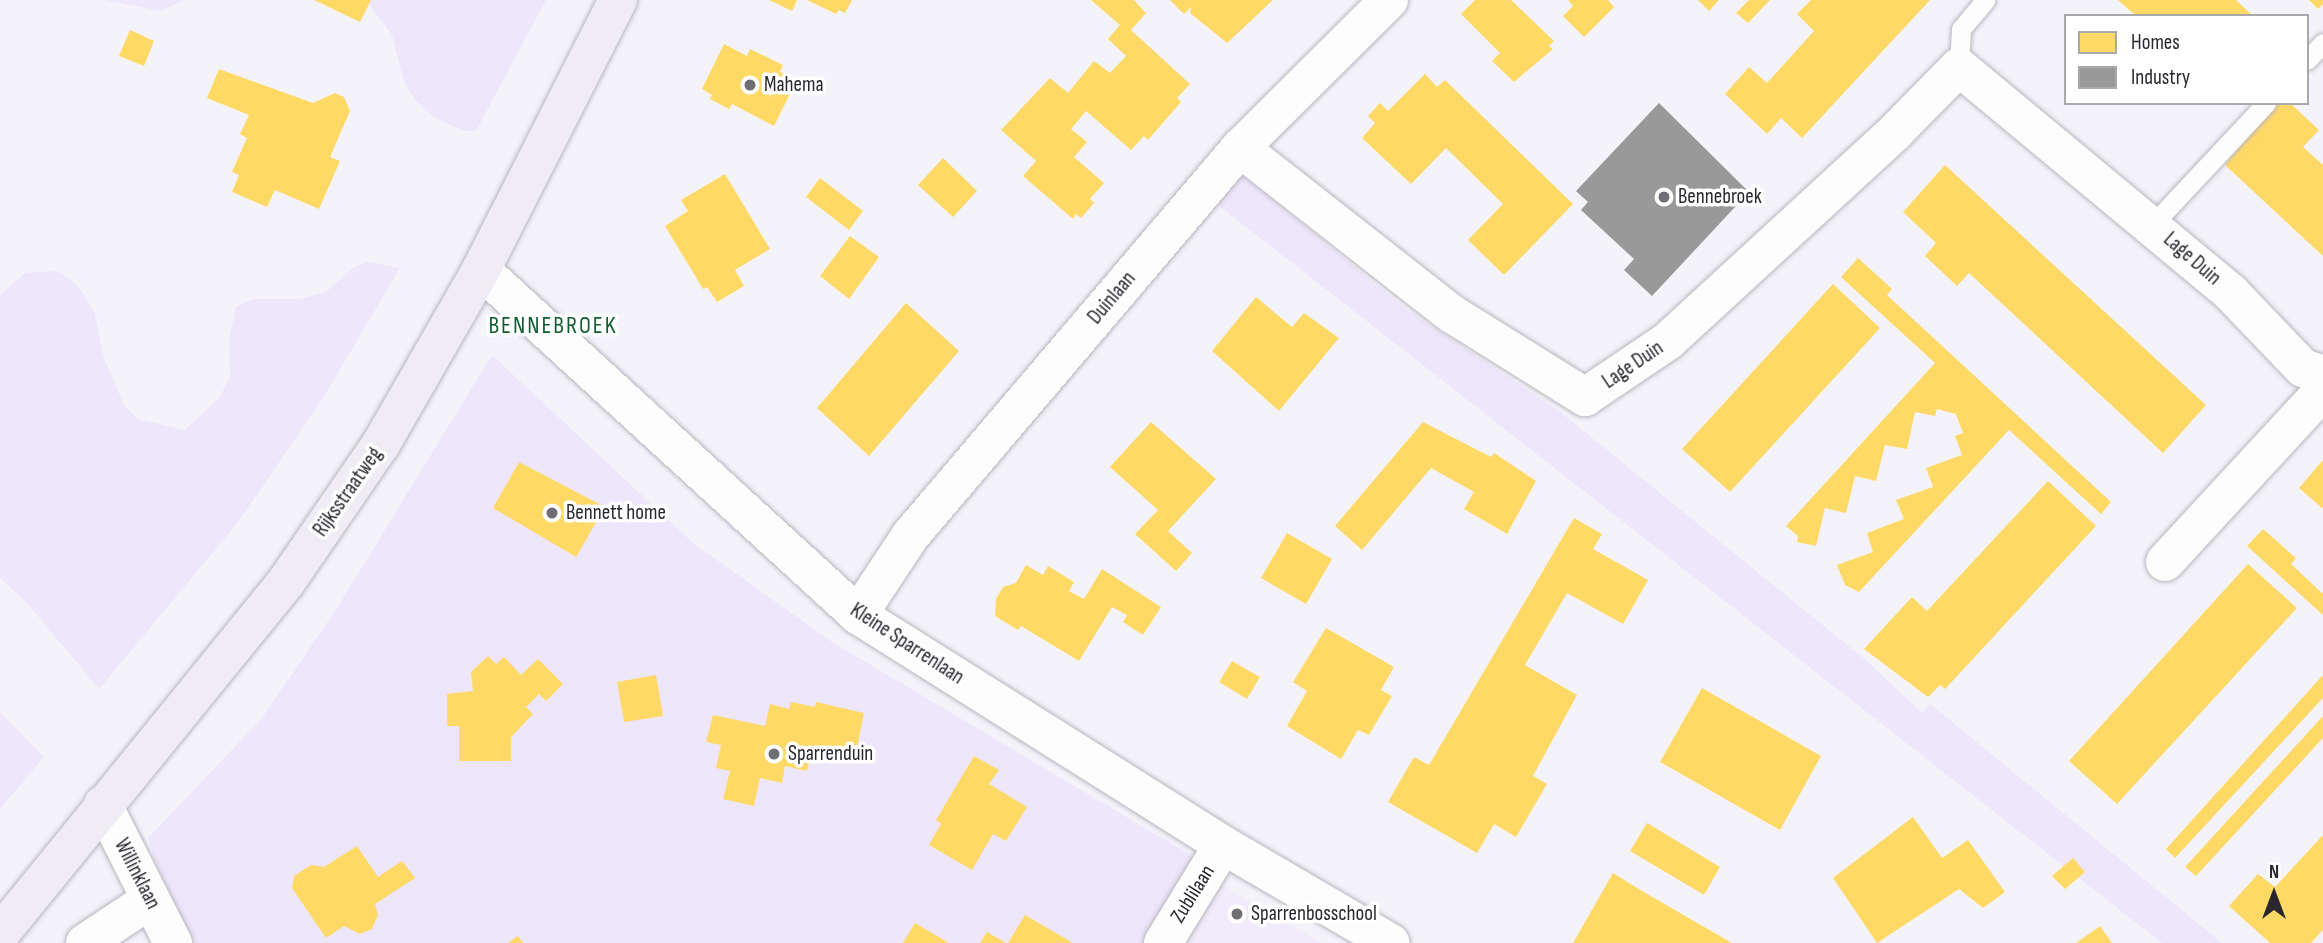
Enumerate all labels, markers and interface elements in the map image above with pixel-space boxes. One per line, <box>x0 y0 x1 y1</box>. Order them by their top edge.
legend <box>2064 14 2309 105</box>
text: Homes <box>2131 30 2180 55</box>
text: Industry <box>2131 65 2190 90</box>
place label: Mahema <box>764 72 824 98</box>
marker: Mahema <box>742 77 758 93</box>
place label: Bennebroek <box>1678 184 1762 210</box>
marker: Bennebroek <box>1656 189 1672 205</box>
street label: Lage Duin <box>2158 227 2226 291</box>
street label: Duinlaan <box>1083 267 1141 329</box>
district label: BENNEBROEK <box>490 312 616 340</box>
street label: Lage Duin <box>1598 336 1668 394</box>
street label: Rijksstraatweg <box>308 443 388 541</box>
place label: Bennett home <box>566 500 666 526</box>
marker: Bennett home <box>544 505 560 521</box>
street label: Kleine Sparrenlaan <box>845 598 969 690</box>
place label: Sparrenduin <box>788 741 873 767</box>
marker: Sparrenduin <box>766 746 782 762</box>
street label: Willinklaan <box>109 835 165 913</box>
north arrow <box>2239 859 2309 929</box>
street label: Zublilaan <box>1166 860 1220 928</box>
text: N <box>2269 861 2279 884</box>
place label: Sparrenbosschool <box>1251 901 1377 927</box>
marker: Sparrenbosschool <box>1229 906 1245 922</box>

